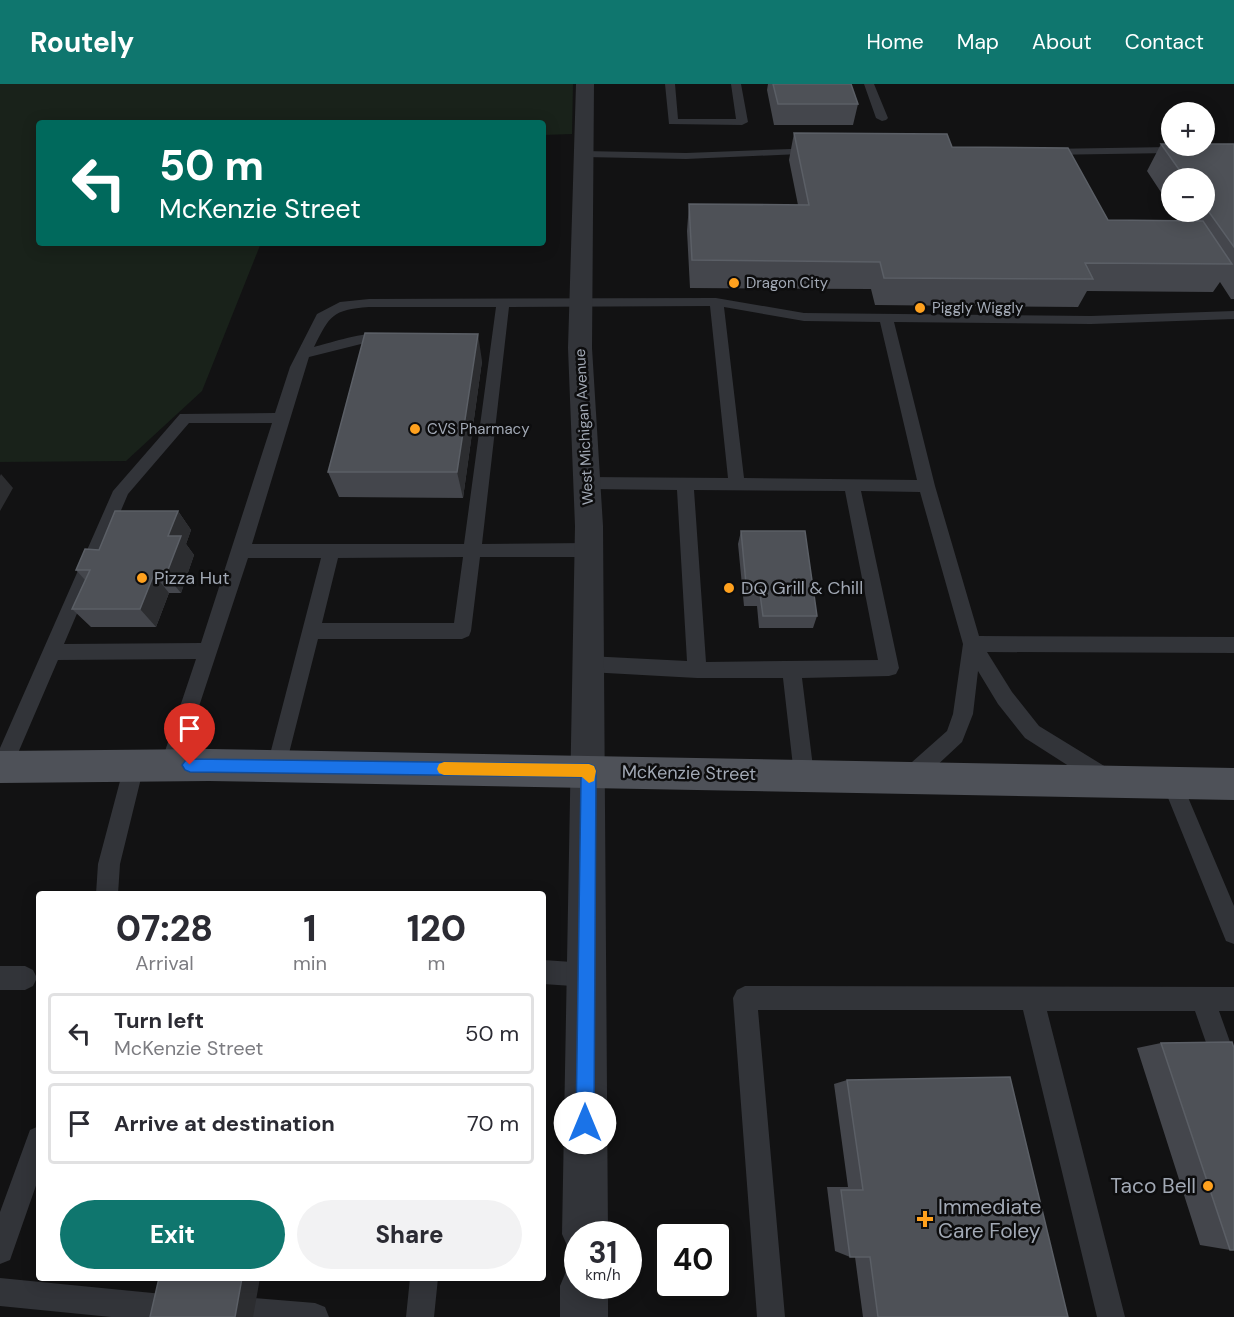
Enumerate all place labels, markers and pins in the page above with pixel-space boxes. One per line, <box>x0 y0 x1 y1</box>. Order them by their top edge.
place label: Dragon City <box>746 273 829 293</box>
marker: Dragon City <box>727 276 741 290</box>
place label: Piggly Wiggly <box>932 298 1024 318</box>
marker: Piggly Wiggly <box>913 301 927 315</box>
place label: CVS Pharmacy <box>427 419 530 439</box>
marker: CVS Pharmacy <box>408 422 422 436</box>
place label: Pizza Hut <box>154 566 229 590</box>
marker: Pizza Hut <box>135 571 149 585</box>
place label: DQ Grill & Chill <box>741 576 863 600</box>
marker: DQ Grill & Chill <box>722 581 736 595</box>
pin <box>164 703 215 765</box>
place label: Taco Bell <box>1110 1172 1196 1200</box>
marker: Taco Bell <box>1201 1179 1215 1193</box>
place label: Immediate Care Foley <box>938 1193 1042 1245</box>
marker: Immediate Care Foley <box>916 1210 934 1228</box>

